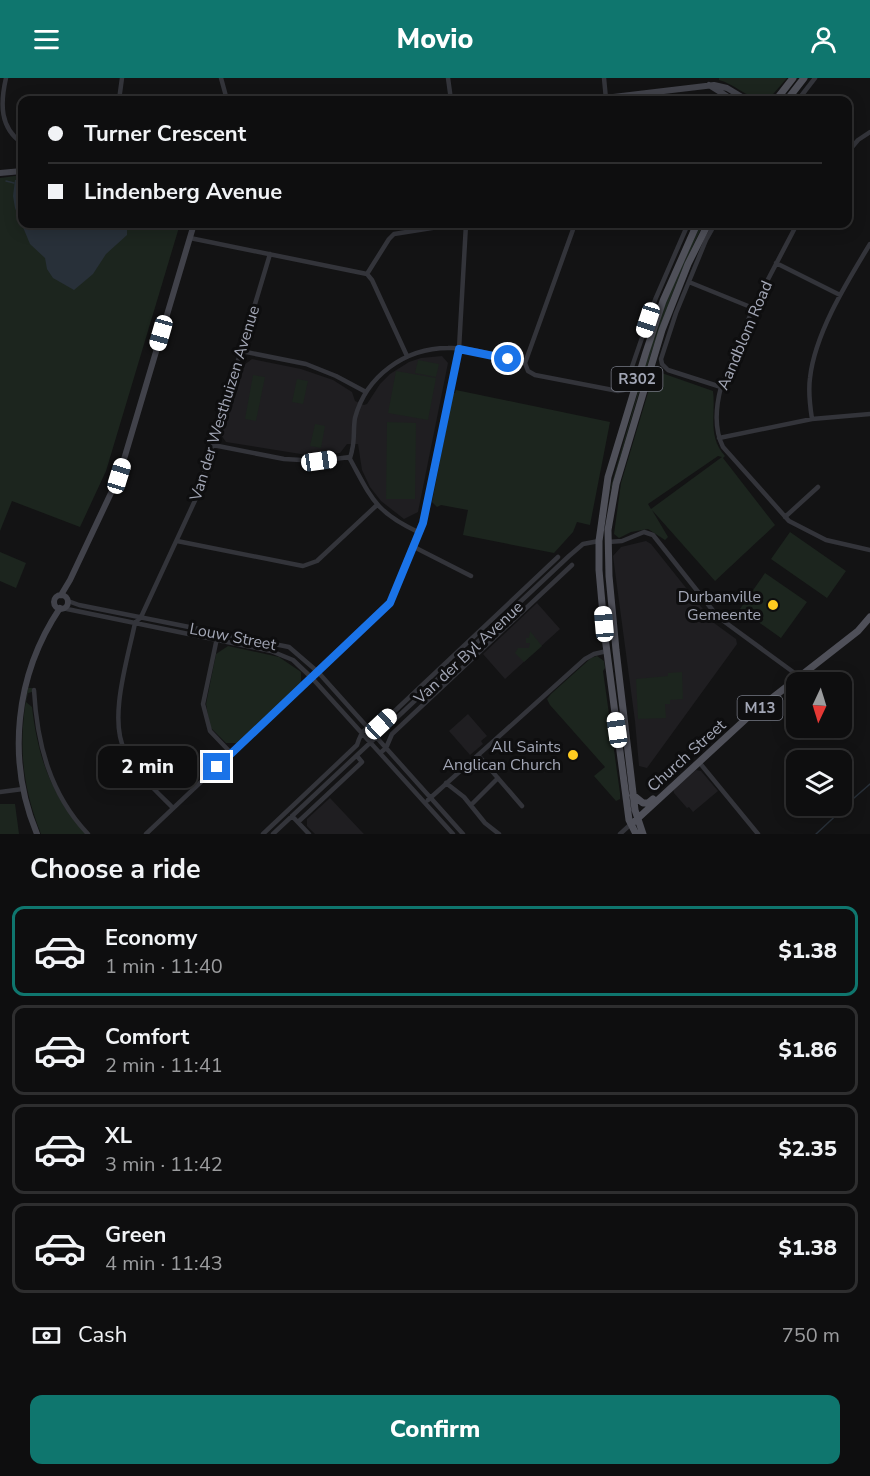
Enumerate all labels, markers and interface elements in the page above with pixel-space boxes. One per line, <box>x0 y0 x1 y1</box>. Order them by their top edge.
text: Movio <box>397 21 473 58</box>
icon: menu <box>30 23 63 56</box>
icon: person <box>807 23 840 56</box>
text: Turner Crescent <box>84 119 246 149</box>
text: Lindenberg Avenue <box>84 177 282 207</box>
street label: Aandblom Road <box>712 277 778 393</box>
car <box>634 300 662 340</box>
street label: Van der Westhuizen Avenue <box>184 303 265 505</box>
car <box>147 313 175 353</box>
route start <box>494 345 521 372</box>
road number: R302 <box>612 367 662 391</box>
car <box>300 450 338 472</box>
car <box>105 456 133 496</box>
place label: Durbanville Gemeente <box>678 586 761 626</box>
street label: Van der Byl Avenue <box>409 596 528 710</box>
marker: Durbanville Gemeente <box>766 598 780 612</box>
car <box>593 605 615 643</box>
street label: Louw Street <box>188 618 278 656</box>
north arrow <box>786 672 852 738</box>
map controls <box>786 672 852 816</box>
road number: M13 <box>738 696 783 720</box>
car <box>362 705 400 743</box>
car <box>606 711 628 749</box>
street label: Church Street <box>643 714 731 797</box>
place label: All Saints Anglican Church <box>442 736 561 776</box>
callout: 2 min <box>97 746 196 788</box>
marker: All Saints Anglican Church <box>566 748 580 762</box>
button: layers <box>786 750 852 816</box>
text: 2 min <box>121 753 174 780</box>
route end <box>203 753 230 780</box>
text: Choose a ride <box>30 851 201 888</box>
text: Economy <box>105 923 197 953</box>
icon: car <box>33 924 87 978</box>
text: $1.38 <box>778 936 837 966</box>
text: 1 min · 11:40 <box>105 953 223 980</box>
text: Comfort <box>105 1022 189 1052</box>
icon: car <box>33 1023 87 1077</box>
text: $1.86 <box>778 1035 837 1065</box>
text: 2 min · 11:41 <box>105 1052 223 1079</box>
text: XL <box>105 1121 132 1151</box>
icon: car <box>33 1122 87 1176</box>
text: $2.35 <box>778 1134 837 1164</box>
text: 3 min · 11:42 <box>105 1151 223 1178</box>
text: Green <box>105 1220 166 1250</box>
icon: car <box>33 1221 87 1275</box>
text: $1.38 <box>778 1233 837 1263</box>
text: 4 min · 11:43 <box>105 1250 223 1277</box>
icon: cash <box>30 1319 63 1352</box>
text: Cash <box>78 1320 127 1350</box>
text: 750 m <box>782 1322 840 1349</box>
button: Confirm <box>30 1395 840 1464</box>

